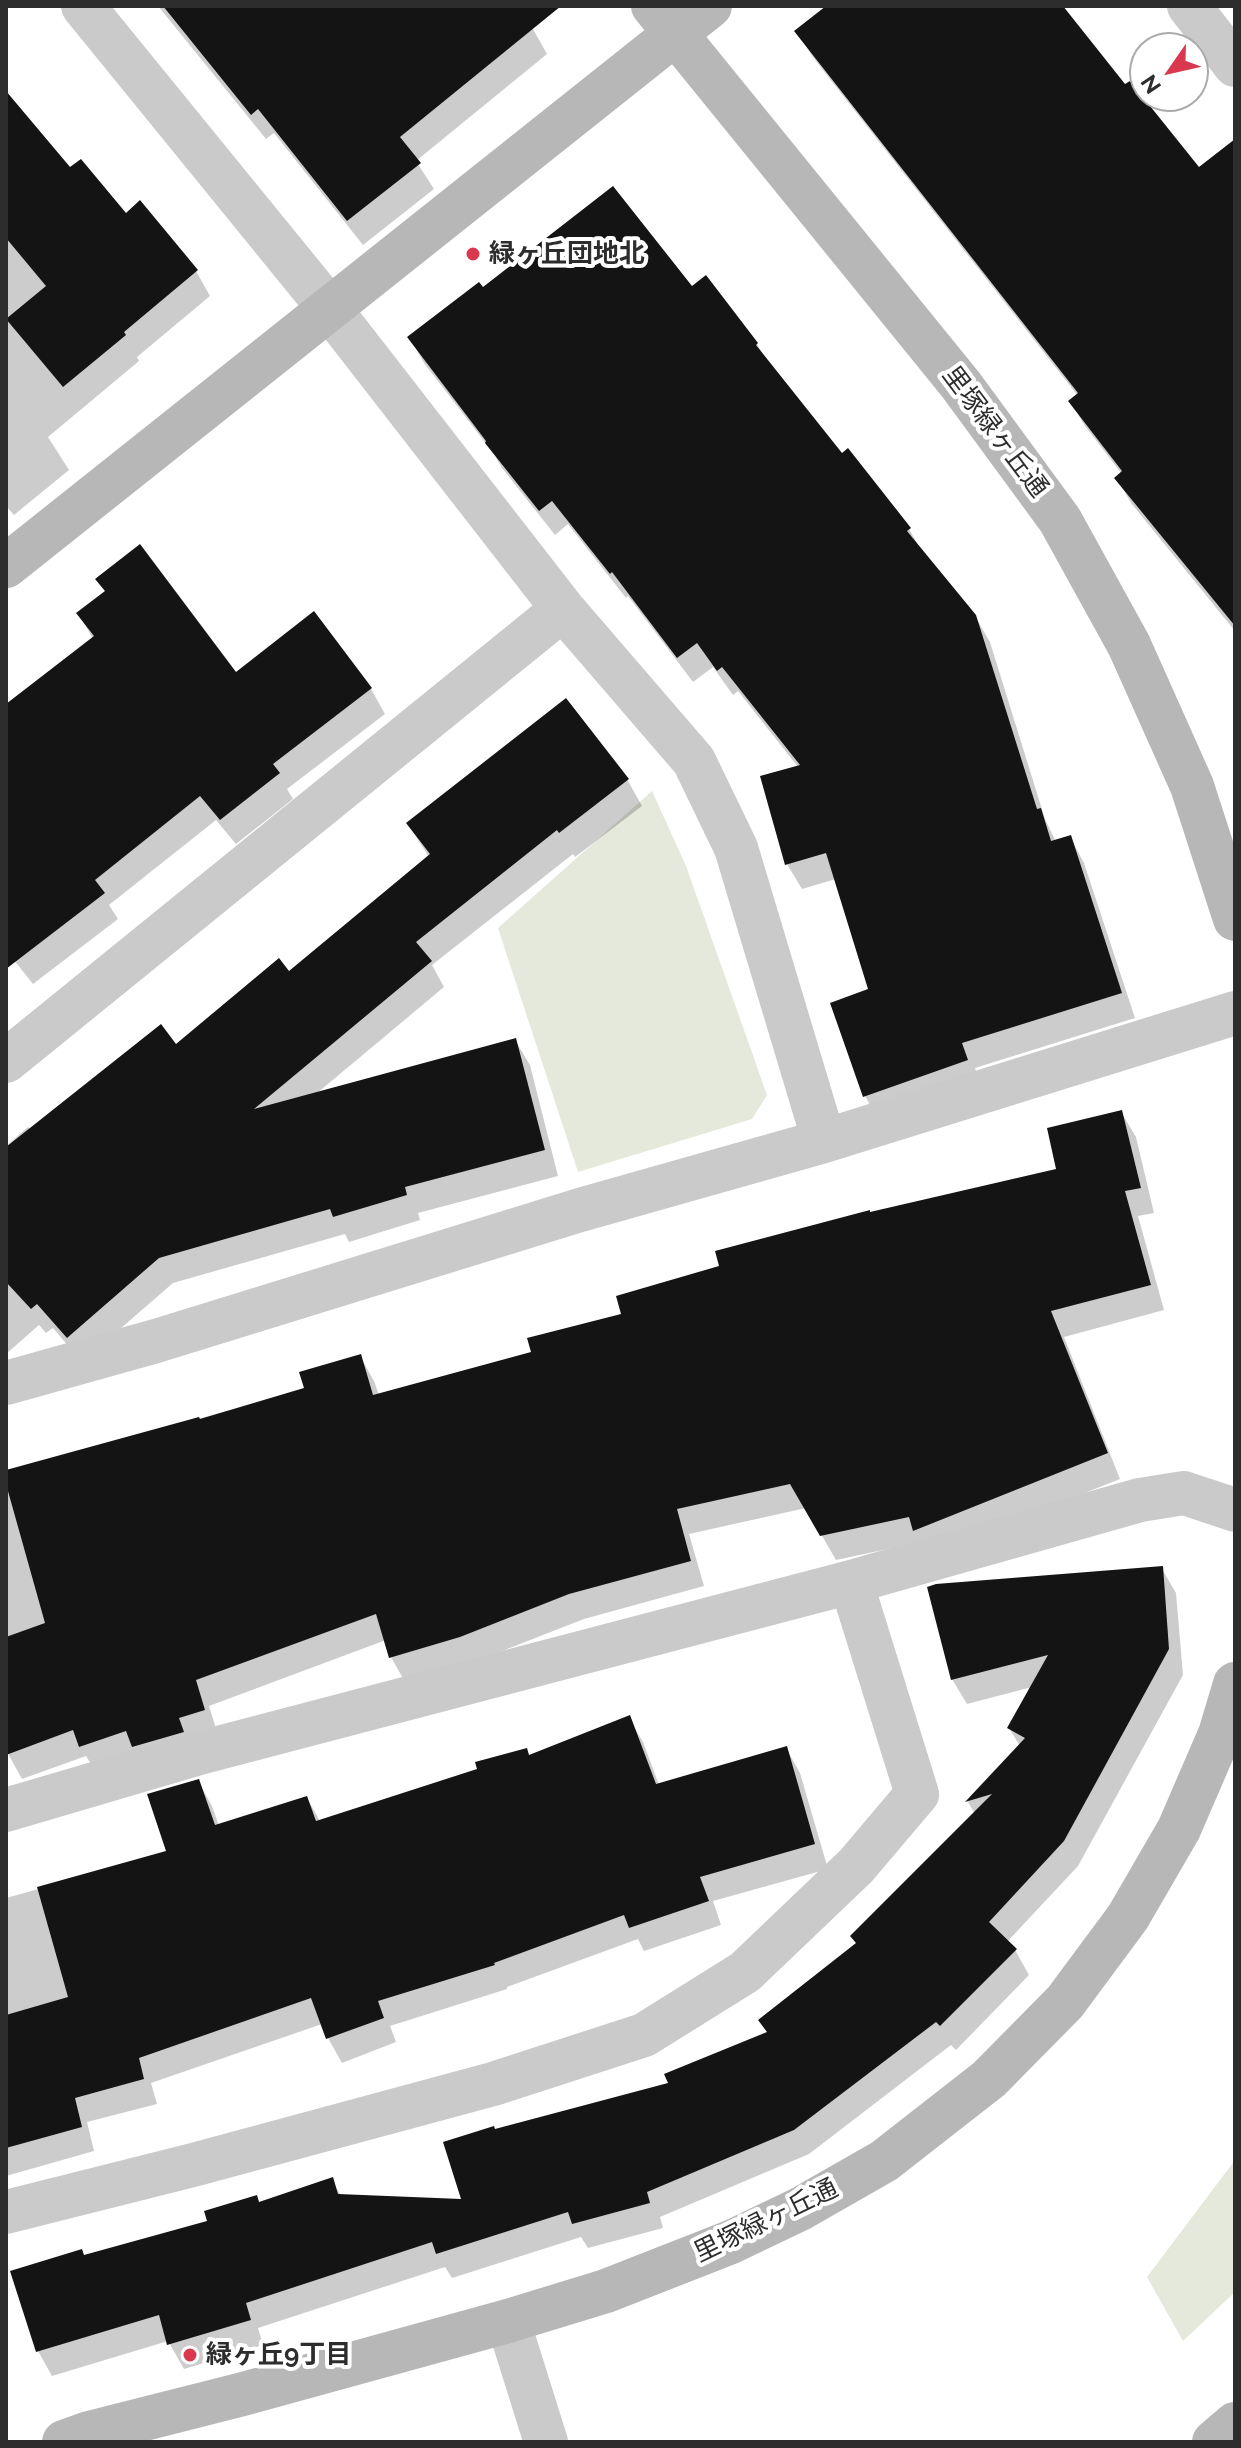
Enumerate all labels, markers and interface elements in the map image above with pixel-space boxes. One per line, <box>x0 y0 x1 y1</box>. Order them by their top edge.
north arrow <box>1129 32 1209 112</box>
text: N <box>1135 70 1166 99</box>
place label: 緑ヶ丘団地北 <box>489 238 645 270</box>
marker: 緑ヶ丘団地北 <box>464 245 482 263</box>
street label: 里塚緑ヶ丘通 <box>936 360 1054 504</box>
street label: 里塚緑ヶ丘通 <box>689 2173 843 2269</box>
place label: 緑ヶ丘9丁目 <box>206 2339 351 2371</box>
marker: 緑ヶ丘9丁目 <box>181 2346 199 2364</box>

